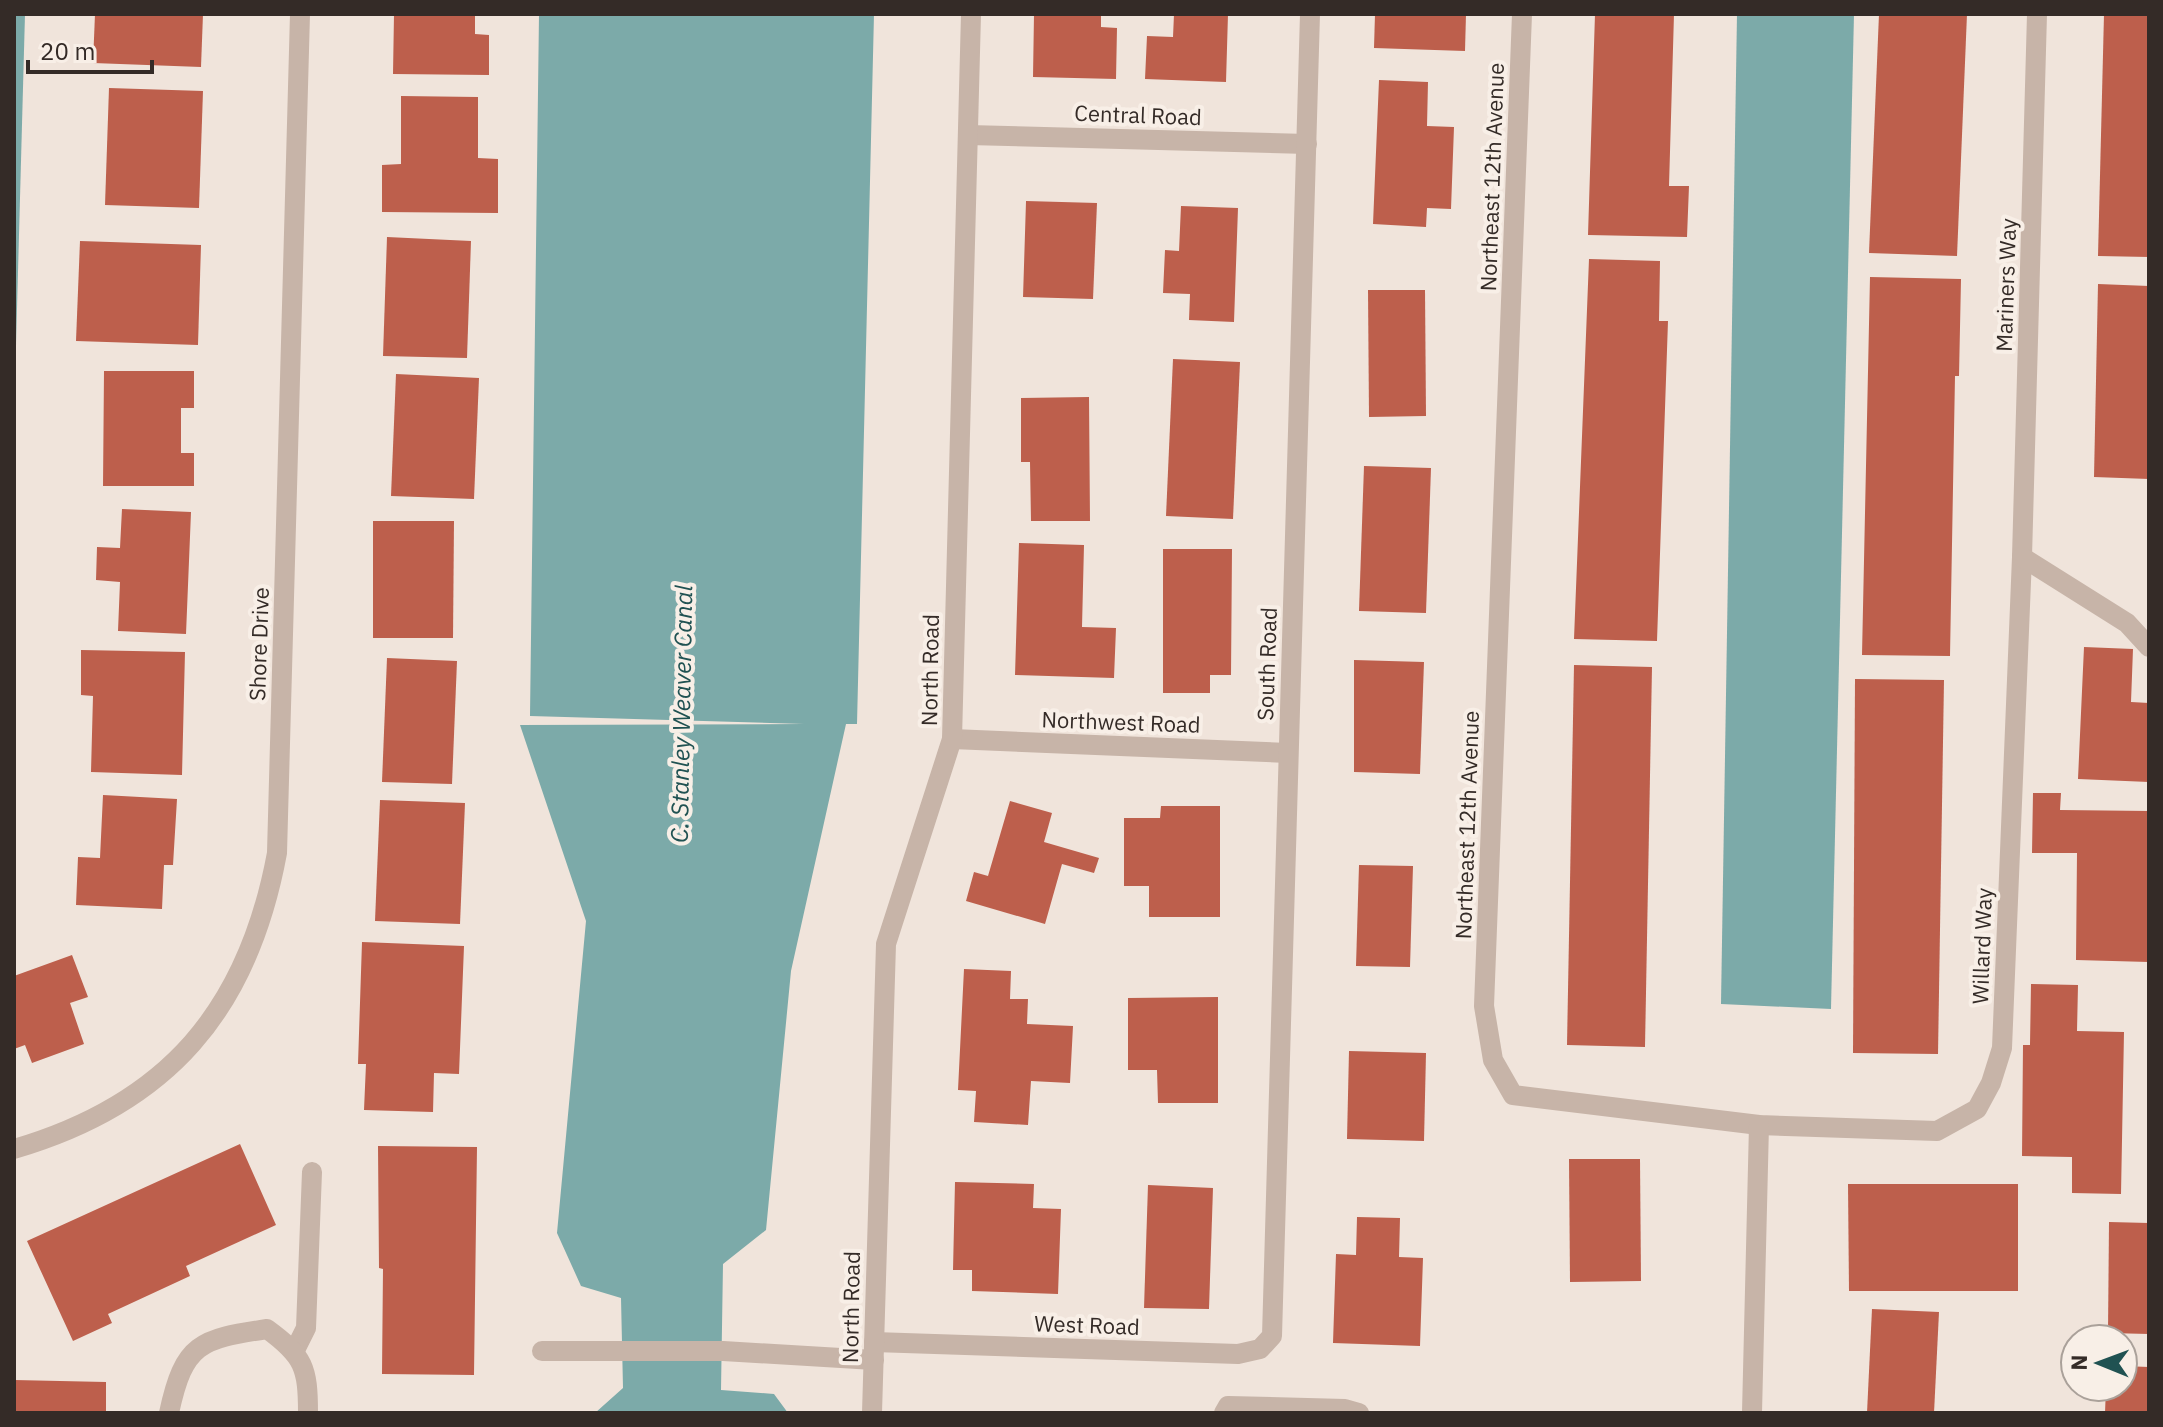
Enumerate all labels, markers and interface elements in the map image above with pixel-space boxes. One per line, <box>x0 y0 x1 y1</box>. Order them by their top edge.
scale bar <box>28 24 152 74</box>
text: 20 m <box>40 35 95 67</box>
street label: Northeast 12th Avenue <box>1473 62 1510 292</box>
street label: Central Road <box>1074 98 1202 131</box>
street label: Mariners Way <box>1989 218 2022 352</box>
water label: C. Stanley Weaver Canal <box>663 584 699 843</box>
street label: Shore Drive <box>242 587 275 701</box>
street label: South Road <box>1250 607 1283 721</box>
street label: North Road <box>914 614 945 726</box>
street label: Northwest Road <box>1041 704 1201 739</box>
street label: Northeast 12th Avenue <box>1448 710 1485 940</box>
street label: Willard Way <box>1965 887 1998 1005</box>
street label: North Road <box>835 1251 866 1363</box>
street label: West Road <box>1034 1308 1140 1341</box>
north arrow <box>2059 1323 2139 1403</box>
text: N <box>2064 1354 2093 1371</box>

